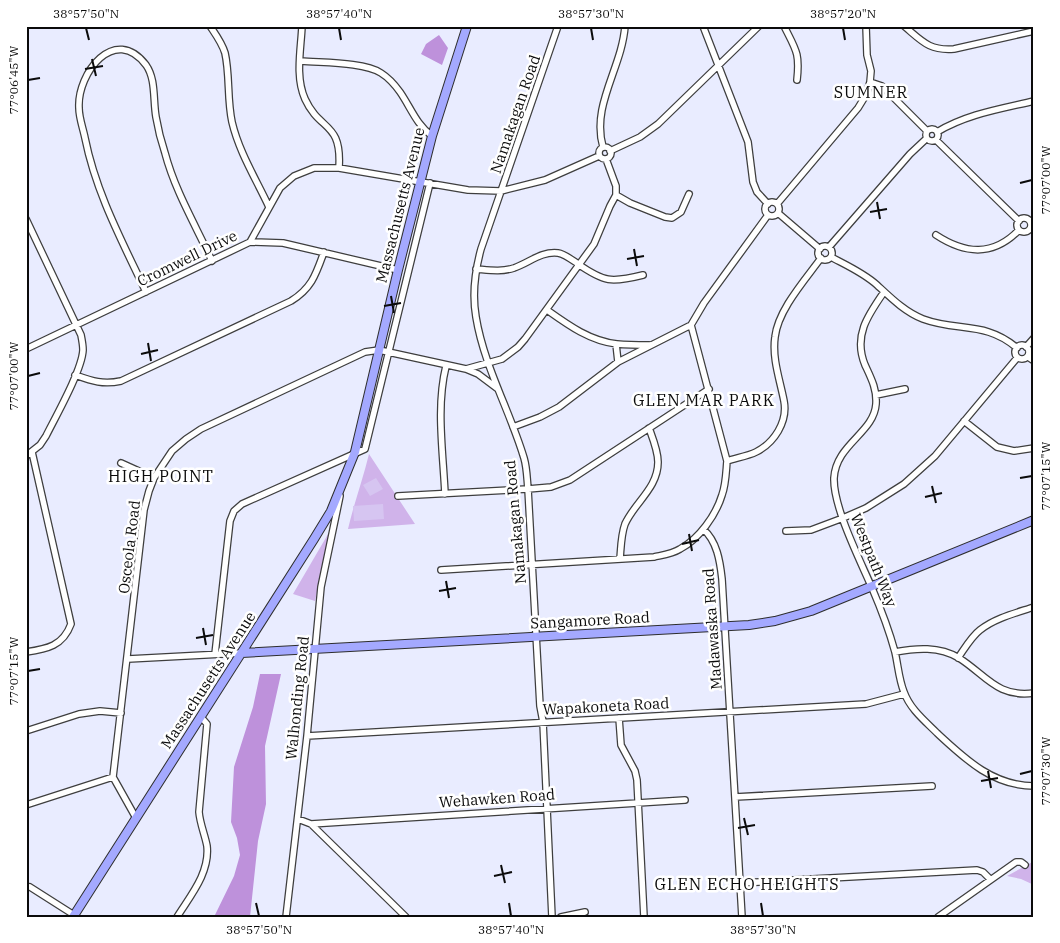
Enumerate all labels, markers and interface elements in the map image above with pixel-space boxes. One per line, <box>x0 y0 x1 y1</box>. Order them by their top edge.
text: 38°57'50"N <box>53 6 119 21</box>
text: 38°57'40"N <box>306 6 372 21</box>
text: 38°57'30"N <box>558 6 624 21</box>
text: 38°57'20"N <box>810 6 876 21</box>
text: 77°06'45"W <box>6 45 21 114</box>
street label: Namakagan Road <box>486 52 544 176</box>
district label: SUMNER <box>834 82 908 102</box>
street label: Massachusetts Avenue <box>371 125 429 285</box>
text: 77°07'00"W <box>1038 145 1053 214</box>
street label: Cromwell Drive <box>134 226 240 290</box>
text: 77°07'00"W <box>6 341 21 410</box>
district label: GLEN MAR PARK <box>633 390 775 410</box>
text: 77°07'15"W <box>1038 441 1053 510</box>
street label: Namakagan Road <box>500 459 530 585</box>
district label: HIGH POINT <box>108 466 214 486</box>
street label: Osceola Road <box>114 499 144 595</box>
street label: Westpath Way <box>847 510 901 610</box>
street label: Madawaska Road <box>698 568 726 690</box>
street label: Sangamore Road <box>530 607 650 633</box>
street label: Massachusetts Avenue <box>157 608 259 752</box>
street label: Walhonding Road <box>281 635 313 761</box>
text: 77°07'15"W <box>6 636 21 705</box>
street label: Wapakoneta Road <box>542 693 670 719</box>
text: 77°07'30"W <box>1038 736 1053 805</box>
street label: Wehawken Road <box>438 784 556 812</box>
district label: GLEN ECHO HEIGHTS <box>654 874 840 894</box>
text: 38°57'50"N <box>226 922 292 937</box>
text: 38°57'40"N <box>478 922 544 937</box>
text: 38°57'30"N <box>730 922 796 937</box>

